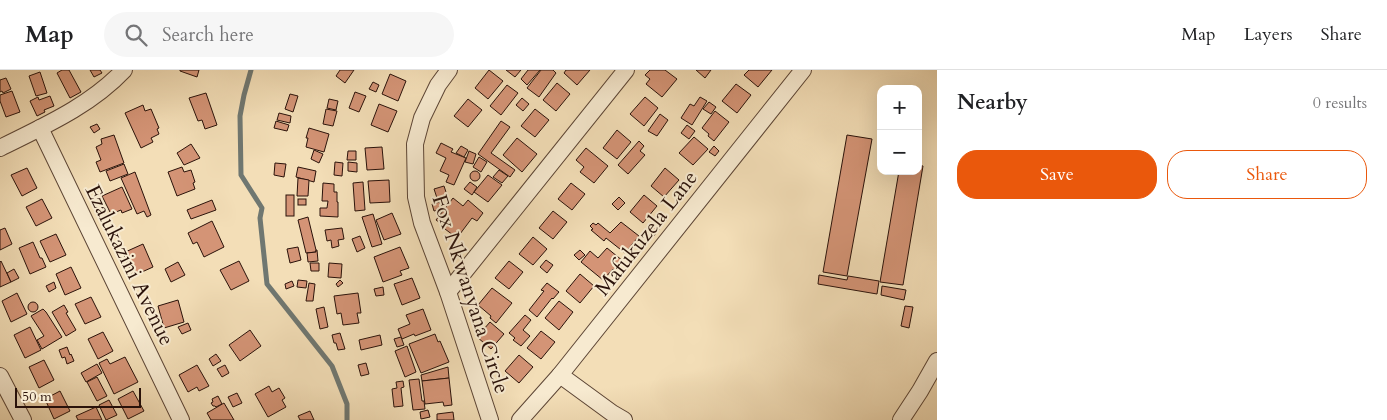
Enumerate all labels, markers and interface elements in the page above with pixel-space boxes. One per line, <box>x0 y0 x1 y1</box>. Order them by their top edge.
search box <box>104 12 454 57</box>
text: Map <box>25 18 74 51</box>
icon: search <box>122 21 150 49</box>
text: Search here <box>162 22 254 48</box>
text: Map <box>1181 22 1216 47</box>
text: Layers <box>1244 22 1293 47</box>
text: Share <box>1321 22 1362 47</box>
map controls <box>877 85 922 175</box>
button: + <box>877 85 922 130</box>
text: Nearby <box>957 88 1028 117</box>
text: 0 results <box>1313 92 1367 114</box>
button: − <box>877 130 922 175</box>
button: Save <box>957 150 1157 199</box>
button: Share <box>1167 150 1367 199</box>
street label: Mafukuzela Lane <box>588 165 705 302</box>
street label: Ezalukazini Avenue <box>78 180 181 350</box>
street label: Fox Nkwanyana Circle <box>425 191 516 397</box>
scale bar <box>15 385 141 408</box>
text: 50 m <box>22 387 52 406</box>

